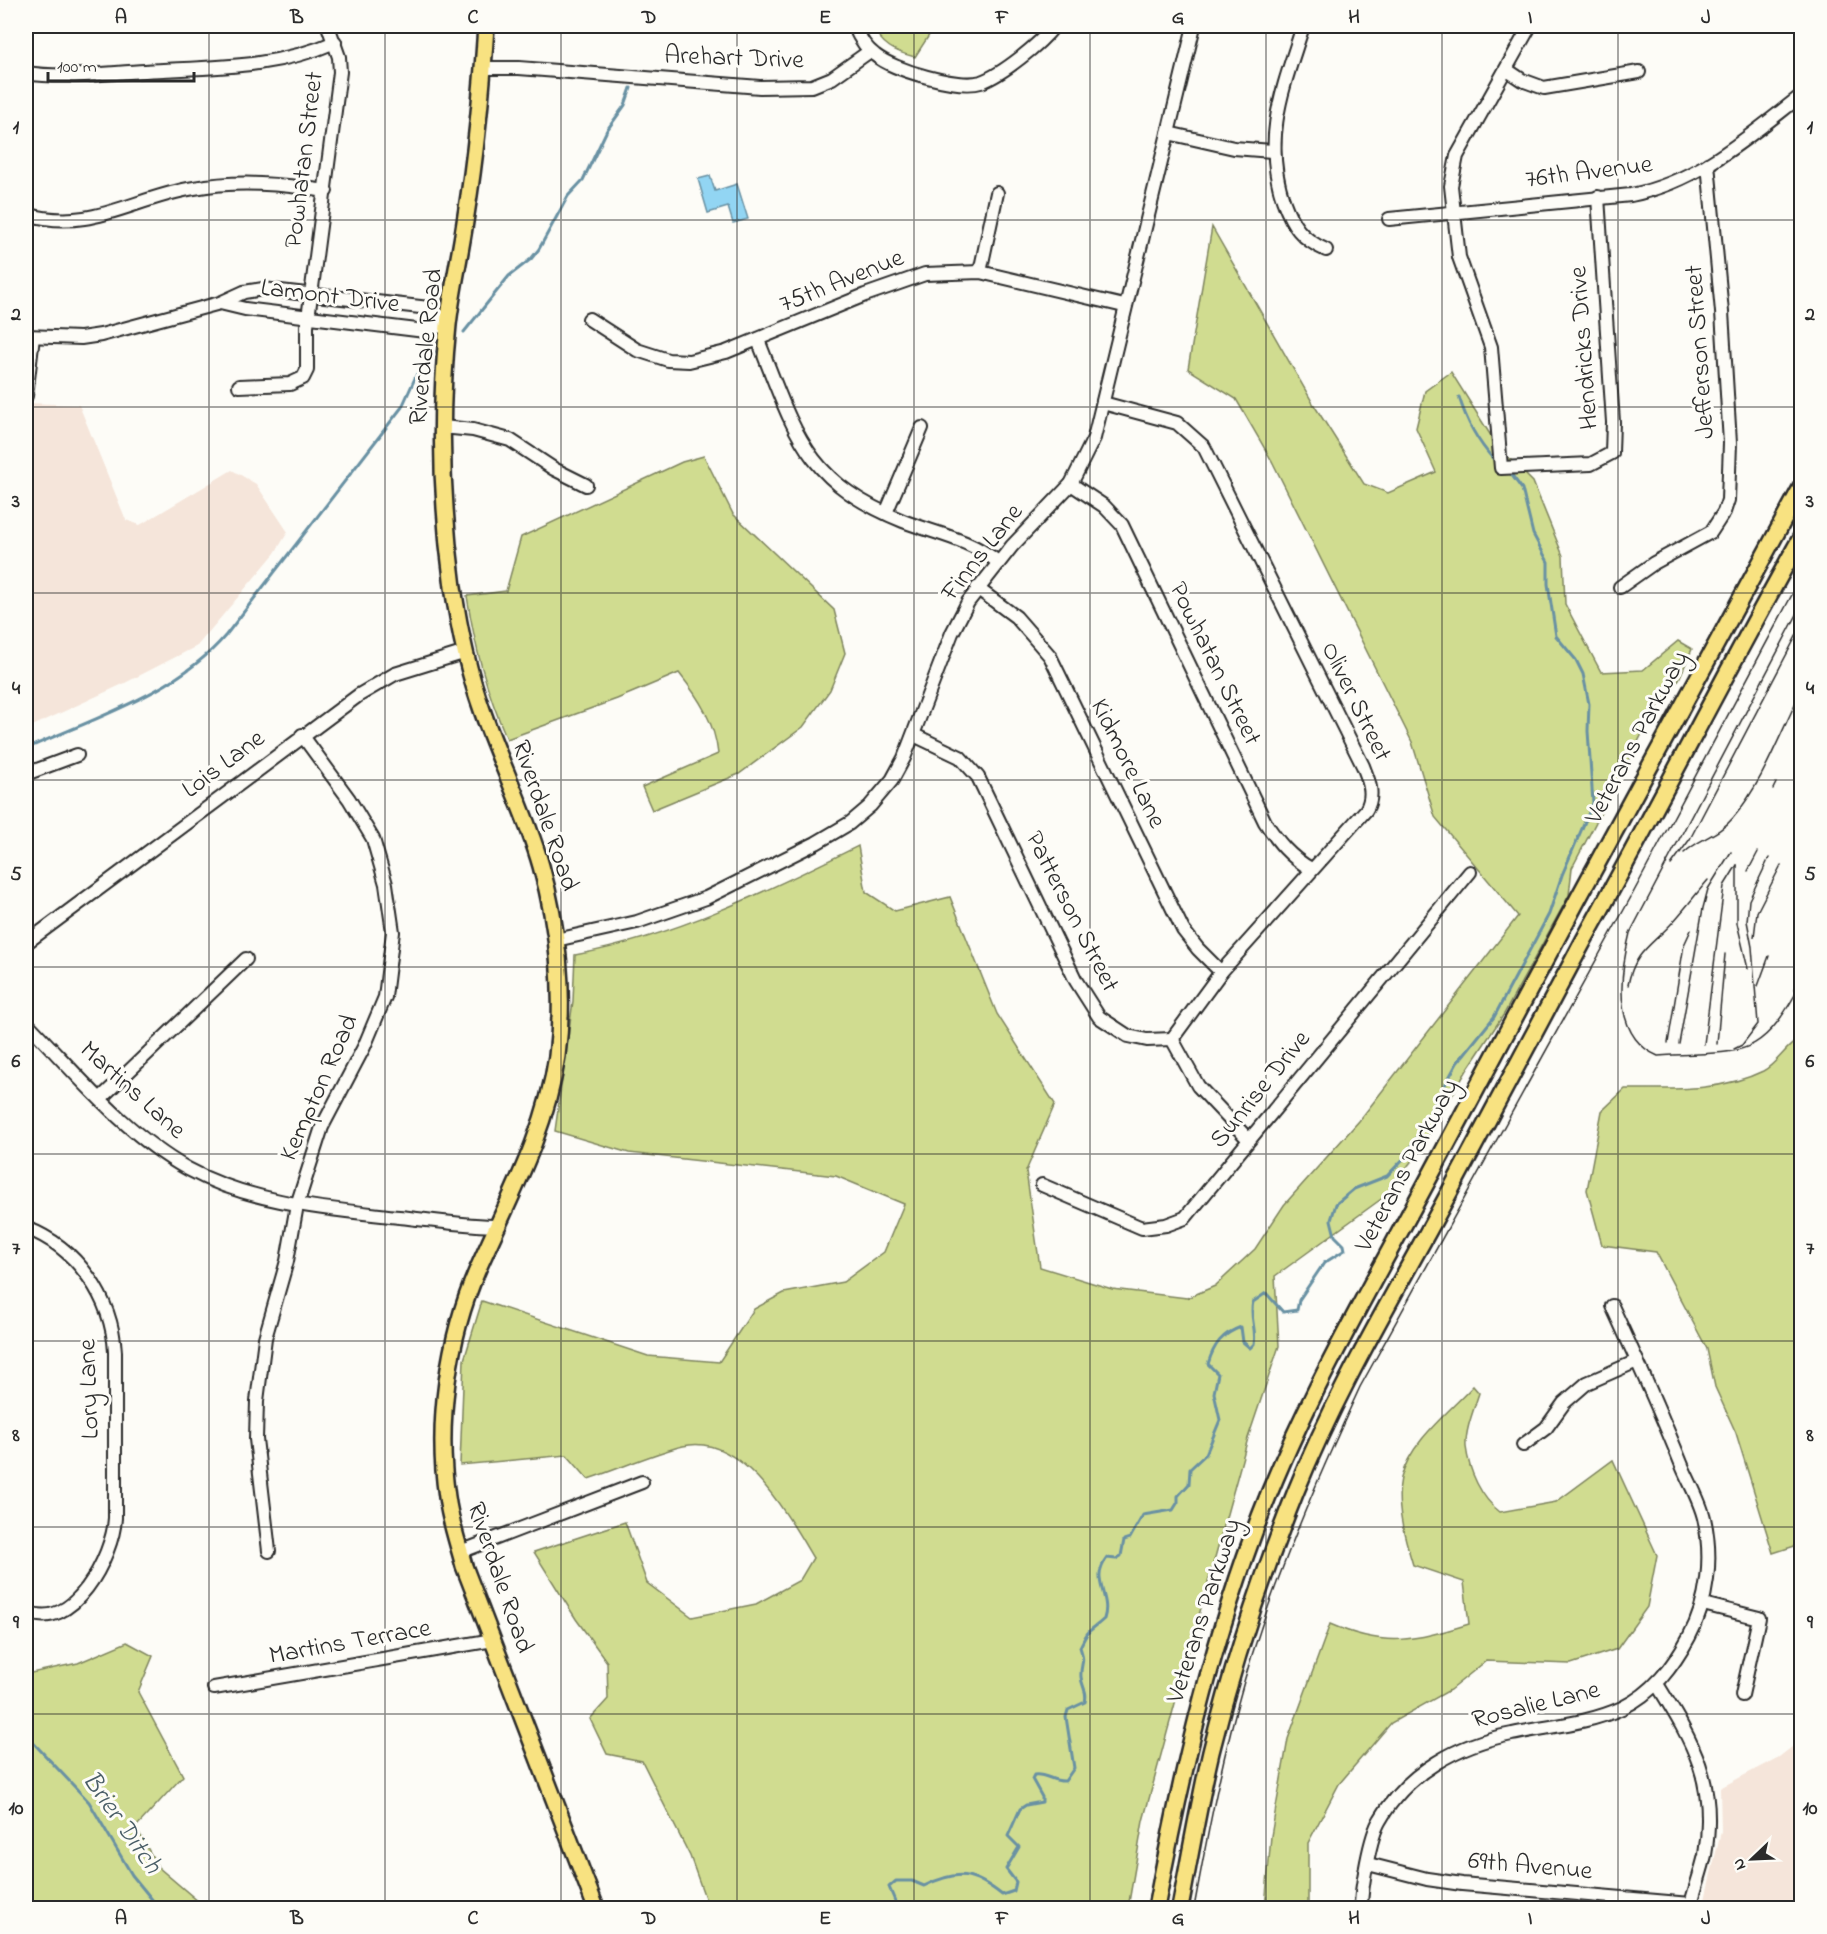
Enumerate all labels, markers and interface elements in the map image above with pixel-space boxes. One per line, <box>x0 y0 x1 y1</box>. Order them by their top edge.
text: A <box>115 4 127 33</box>
text: B <box>289 4 304 33</box>
text: C <box>468 4 479 33</box>
text: D <box>641 4 656 33</box>
text: E <box>819 4 831 33</box>
text: F <box>995 4 1009 33</box>
text: G <box>1172 4 1185 33</box>
text: H <box>1348 4 1360 33</box>
text: I <box>1528 4 1533 33</box>
text: J <box>1701 4 1711 33</box>
street label: Arehart Drive <box>664 38 805 80</box>
scale bar <box>48 45 194 83</box>
text: 100 m <box>57 55 97 81</box>
street label: Powhatan Street <box>275 69 335 250</box>
text: 1 <box>13 114 20 143</box>
text: 1 <box>1807 114 1814 143</box>
street label: 76th Avenue <box>1523 146 1655 200</box>
street label: 75th Avenue <box>774 240 910 324</box>
street label: Jefferson Street <box>1676 263 1726 440</box>
street label: Hendricks Drive <box>1560 265 1610 431</box>
street label: Riverdale Road <box>400 266 454 427</box>
street label: Lamont Drive <box>258 270 402 324</box>
text: 2 <box>10 301 21 330</box>
text: 2 <box>1804 301 1815 330</box>
text: 3 <box>11 488 20 517</box>
text: 3 <box>1805 488 1814 517</box>
street label: Finns Lane <box>932 496 1034 611</box>
street label: Powhatan Street <box>1158 576 1270 752</box>
street label: Oliver Street <box>1310 636 1400 768</box>
street label: Veterans Parkway <box>1576 645 1700 832</box>
text: 4 <box>12 675 21 704</box>
text: 4 <box>1806 675 1815 704</box>
street label: Kidmore Lane <box>1079 693 1175 836</box>
street label: Lois Lane <box>174 721 274 809</box>
street label: Riverdale Road <box>500 735 588 897</box>
street label: Patterson Street <box>1014 825 1128 999</box>
text: 5 <box>10 861 22 890</box>
text: 5 <box>1804 861 1816 890</box>
street label: Kempton Road <box>271 1008 369 1167</box>
street label: Sunrise Drive <box>1201 1022 1321 1157</box>
street label: Martins Lane <box>70 1033 194 1150</box>
text: 6 <box>12 1048 21 1077</box>
text: 6 <box>1806 1048 1815 1077</box>
street label: Veterans Parkway <box>1346 1073 1470 1260</box>
text: 7 <box>12 1235 21 1264</box>
text: 7 <box>1806 1235 1815 1264</box>
street label: Lory Lane <box>69 1338 111 1440</box>
text: 8 <box>11 1422 20 1451</box>
text: 8 <box>1805 1422 1814 1451</box>
street label: Riverdale Road <box>455 1497 543 1659</box>
street label: Veterans Parkway <box>1157 1514 1253 1709</box>
text: 9 <box>12 1609 20 1638</box>
text: 9 <box>1806 1609 1814 1638</box>
street label: Martins Terrace <box>266 1610 434 1676</box>
street label: Rosalie Lane <box>1468 1672 1604 1740</box>
water label: Brier Ditch <box>71 1764 171 1883</box>
text: 10 <box>9 1795 24 1824</box>
text: 10 <box>1803 1795 1818 1824</box>
north arrow <box>1722 1829 1782 1889</box>
street label: 69th Avenue <box>1466 1843 1594 1891</box>
text: N <box>1727 1854 1753 1874</box>
text: A <box>115 1905 127 1934</box>
text: B <box>289 1905 304 1934</box>
text: C <box>468 1905 479 1934</box>
text: D <box>641 1905 656 1934</box>
text: E <box>819 1905 831 1934</box>
text: F <box>995 1905 1009 1934</box>
text: G <box>1172 1905 1185 1934</box>
text: H <box>1348 1905 1360 1934</box>
text: I <box>1528 1905 1533 1934</box>
text: J <box>1701 1905 1711 1934</box>

